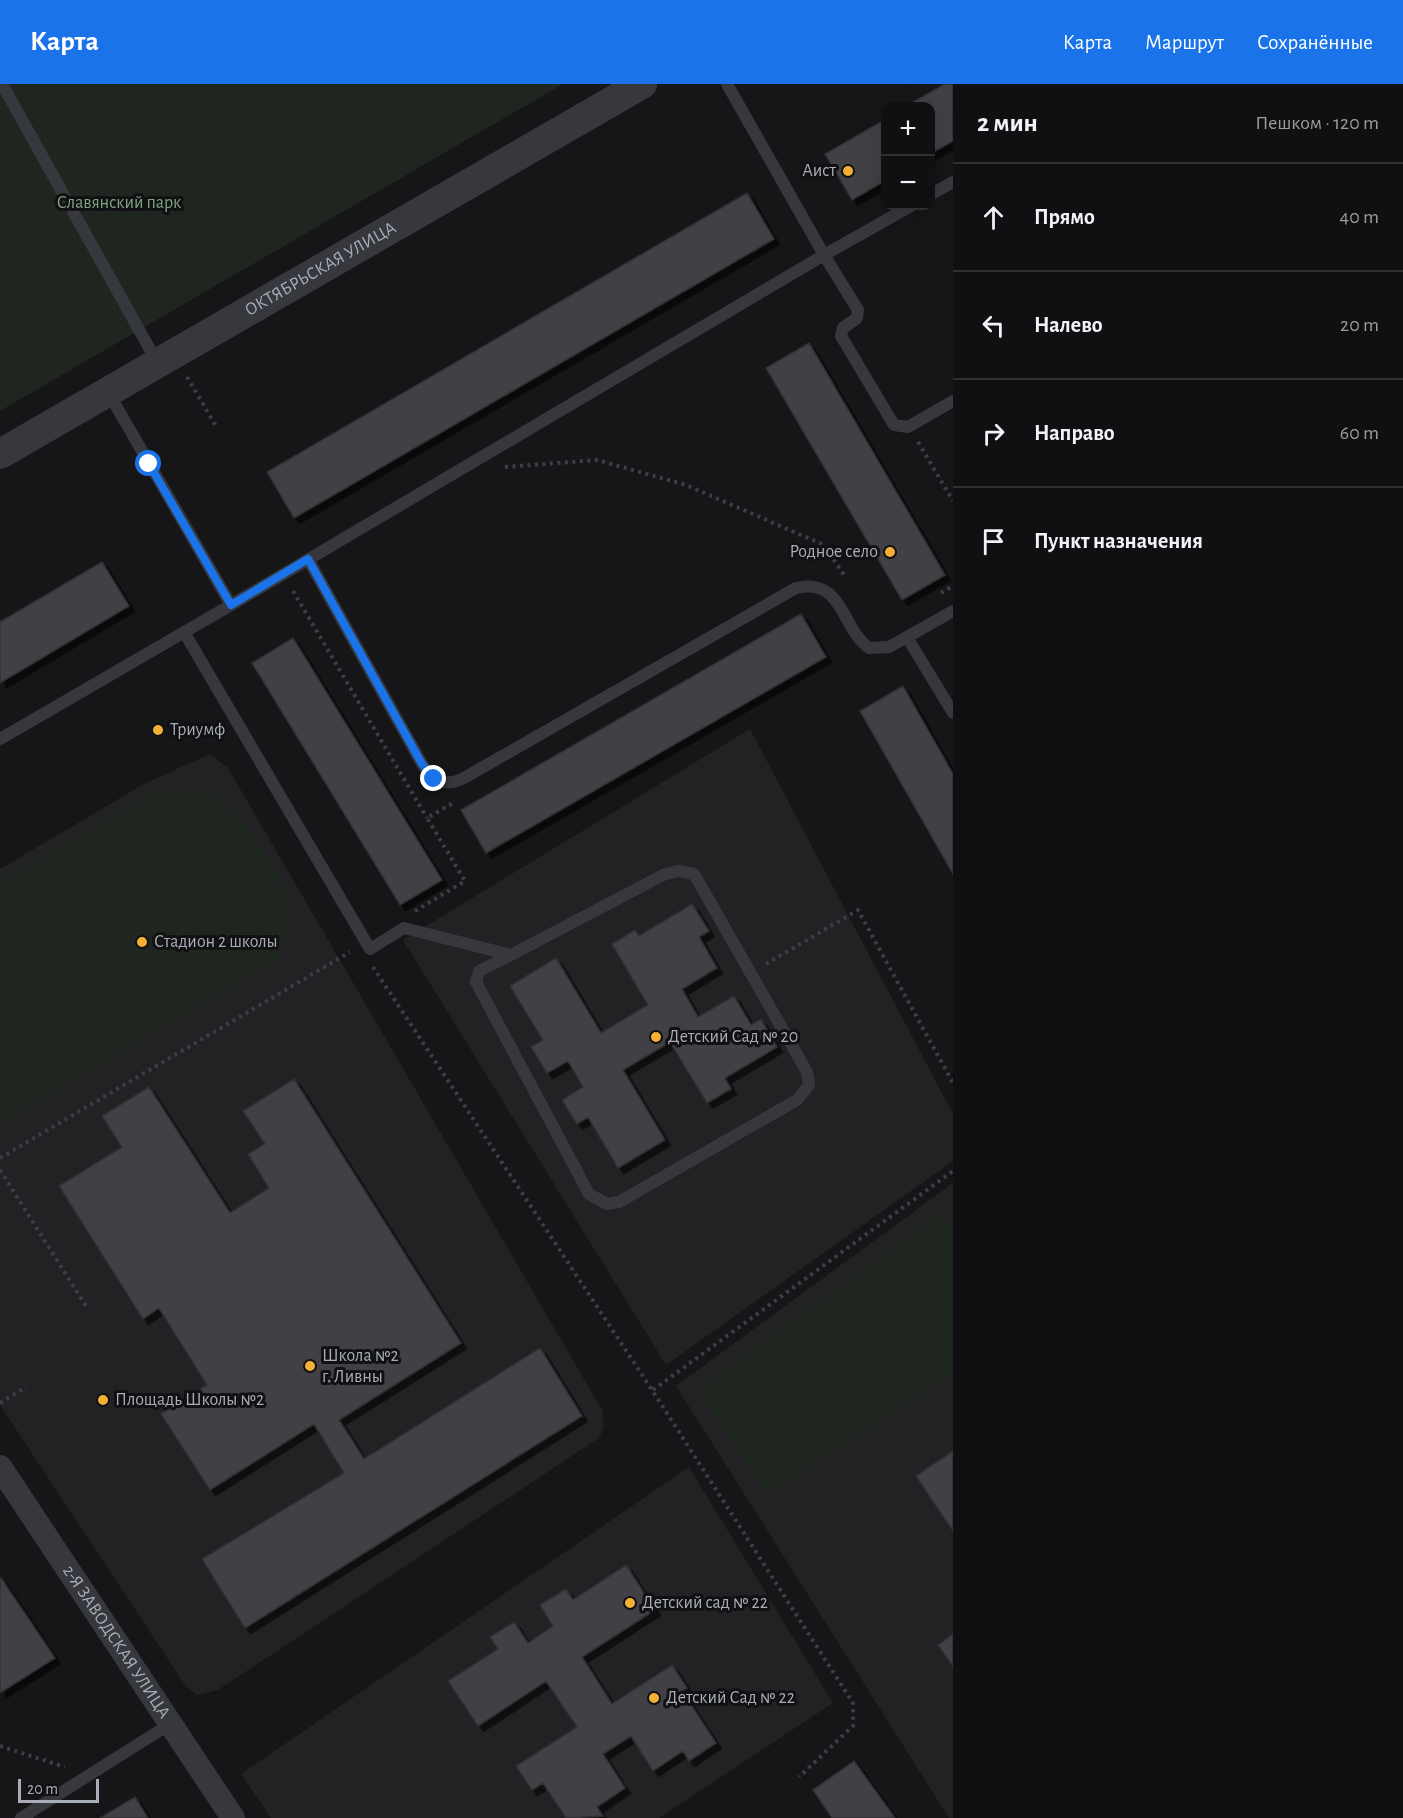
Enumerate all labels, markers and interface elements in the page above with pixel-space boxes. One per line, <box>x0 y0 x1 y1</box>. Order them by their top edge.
text: Карта <box>30 28 99 56</box>
text: Карта <box>1063 32 1112 53</box>
text: Маршрут <box>1145 32 1224 53</box>
text: Сохранённые <box>1257 32 1373 53</box>
map controls <box>881 102 935 210</box>
button: + <box>881 102 935 156</box>
text: 2 мин <box>977 110 1038 136</box>
text: Пешком · 120 m <box>1255 113 1379 133</box>
button: − <box>881 156 935 210</box>
place label: Аист <box>802 162 837 180</box>
marker: Аист <box>841 164 855 178</box>
park label: Славянский парк <box>57 194 182 212</box>
icon: ahead <box>977 201 1010 234</box>
text: Прямо <box>1034 206 1095 228</box>
text: 40 m <box>1340 207 1379 227</box>
street label: ОКТЯБРЬСКАЯ УЛИЦА <box>242 219 399 320</box>
icon: left <box>977 309 1010 342</box>
text: Налево <box>1034 314 1103 336</box>
text: 20 m <box>1340 315 1379 335</box>
icon: right <box>977 417 1010 450</box>
text: Направо <box>1034 422 1115 444</box>
text: 60 m <box>1340 423 1379 443</box>
route start <box>135 450 161 476</box>
icon: arrive <box>977 525 1010 558</box>
text: Пункт назначения <box>1034 530 1203 552</box>
place label: Родное село <box>789 543 878 561</box>
marker: Родное село <box>883 545 897 559</box>
place label: Триумф <box>170 721 225 739</box>
marker: Триумф <box>151 723 165 737</box>
route end <box>420 765 446 791</box>
place label: Стадион 2 школы <box>154 933 278 951</box>
marker: Стадион 2 школы <box>135 935 149 949</box>
place label: Детский Сад № 20 <box>668 1028 798 1046</box>
marker: Детский Сад № 20 <box>649 1030 663 1044</box>
place label: Школа №2 г. Ливны <box>322 1347 399 1386</box>
marker: Школа №2 г. Ливны <box>303 1359 317 1373</box>
place label: Площадь Школы №2 <box>115 1391 264 1409</box>
marker: Площадь Школы №2 <box>96 1393 110 1407</box>
street label: 2-Я ЗАВОДСКАЯ УЛИЦА <box>59 1562 173 1722</box>
place label: Детский сад № 22 <box>642 1594 768 1612</box>
marker: Детский сад № 22 <box>623 1596 637 1610</box>
place label: Детский Сад № 22 <box>666 1689 795 1707</box>
marker: Детский Сад № 22 <box>647 1691 661 1705</box>
scale bar <box>18 1776 99 1804</box>
text: 20 m <box>27 1781 58 1797</box>

